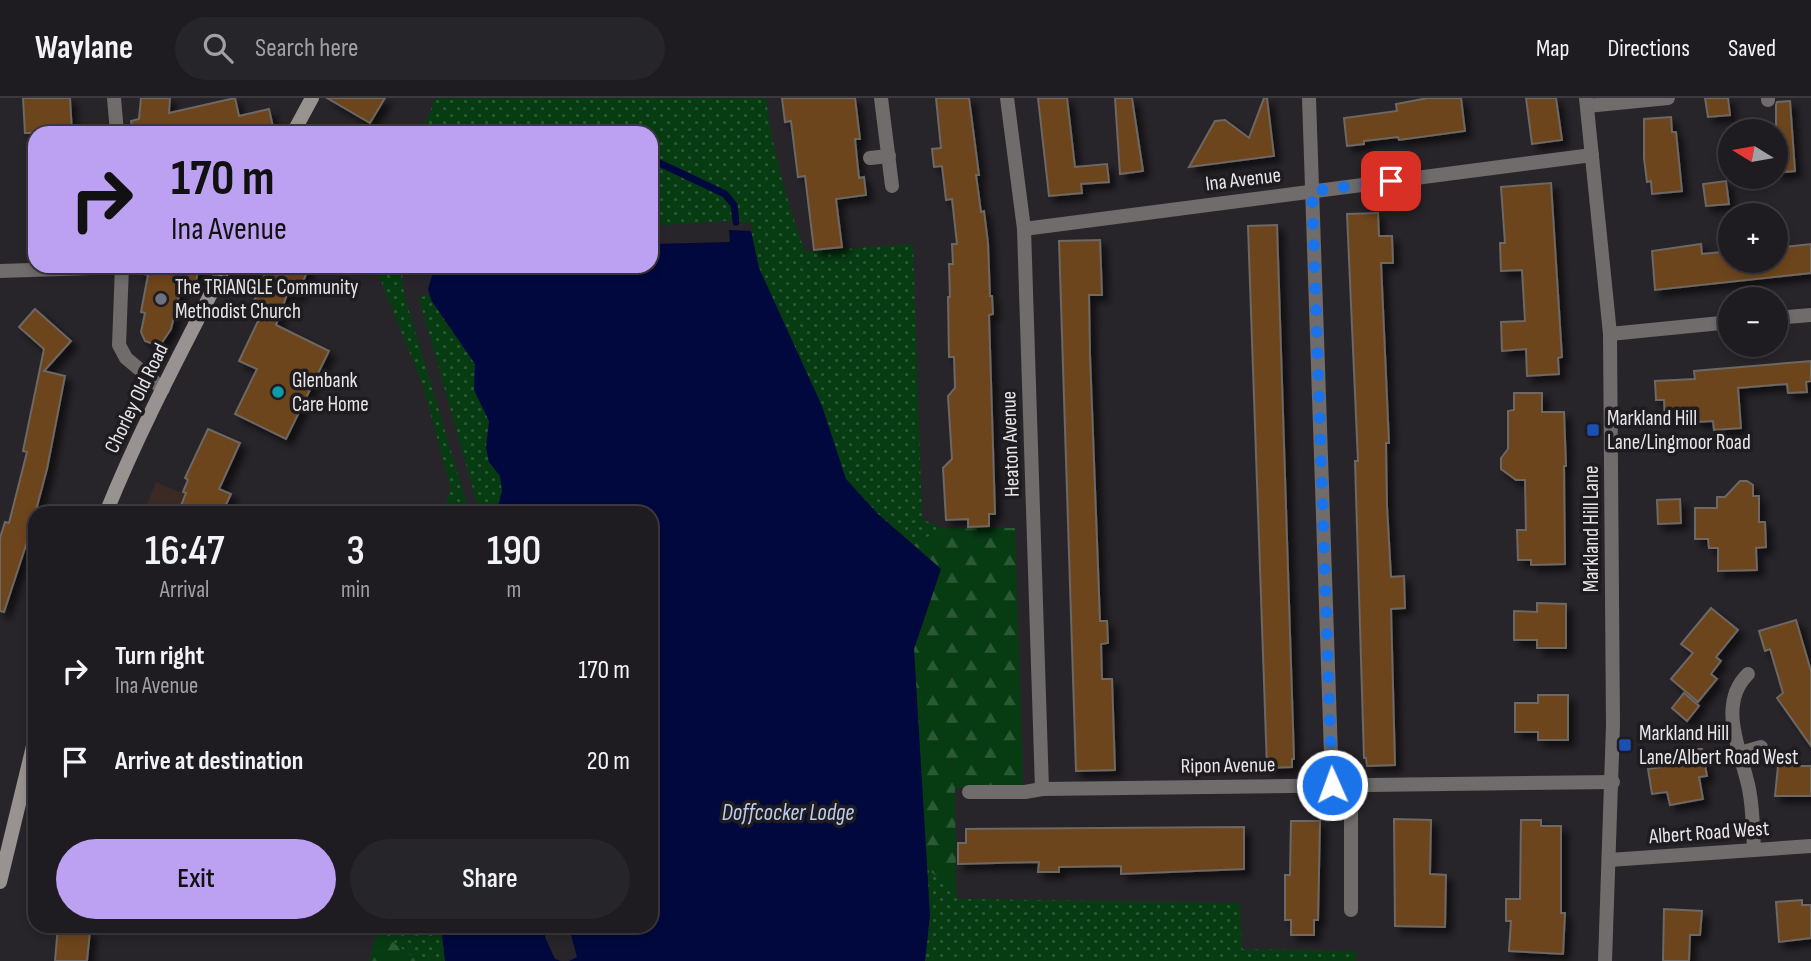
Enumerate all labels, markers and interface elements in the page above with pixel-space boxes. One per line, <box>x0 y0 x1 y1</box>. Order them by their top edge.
search box <box>175 17 665 80</box>
text: Waylane <box>35 28 133 68</box>
icon: search <box>199 29 237 67</box>
text: Search here <box>255 33 358 64</box>
text: Map <box>1536 34 1569 63</box>
text: Directions <box>1607 34 1690 63</box>
text: Saved <box>1728 34 1776 63</box>
north arrow <box>1718 119 1788 189</box>
map controls <box>1718 119 1788 357</box>
text: 170 m <box>171 150 275 209</box>
pin <box>1361 151 1421 211</box>
icon: right <box>56 154 147 245</box>
street label: Ina Avenue <box>1204 162 1282 197</box>
icon: arrive <box>1372 162 1410 200</box>
button: + <box>1718 203 1788 273</box>
text: Ina Avenue <box>171 210 287 249</box>
place label: The TRIANGLE Community Methodist Church <box>175 275 358 324</box>
button: − <box>1718 287 1788 357</box>
marker: The TRIANGLE Community Methodist Church <box>153 291 169 307</box>
street label: Chorley Old Road <box>99 339 174 457</box>
place label: Glenbank Care Home <box>292 368 369 417</box>
marker: Glenbank Care Home <box>270 384 286 400</box>
street label: Heaton Avenue <box>996 391 1025 497</box>
place label: Markland Hill Lane/Lingmoor Road <box>1607 406 1751 455</box>
marker: Markland Hill Lane/Lingmoor Road <box>1585 422 1601 438</box>
street label: Markland Hill Lane <box>1579 466 1604 592</box>
text: 16:47 <box>145 526 224 577</box>
text: 3 <box>346 526 365 577</box>
text: 190 <box>487 526 541 577</box>
text: Arrival <box>160 576 209 604</box>
text: min <box>341 576 370 604</box>
text: m <box>507 576 521 604</box>
text: Turn right <box>115 641 204 672</box>
icon: right <box>56 652 94 690</box>
text: 170 m <box>578 655 630 686</box>
text: Ina Avenue <box>115 672 198 700</box>
place label: Markland Hill Lane/Albert Road West <box>1639 721 1798 770</box>
marker: Markland Hill Lane/Albert Road West <box>1617 737 1633 753</box>
icon: arrive <box>56 743 94 781</box>
text: Arrive at destination <box>115 746 303 777</box>
text: 20 m <box>587 746 630 777</box>
position arrow <box>1295 748 1369 822</box>
street label: Ripon Avenue <box>1180 752 1276 779</box>
water label: Doffcocker Lodge <box>722 799 854 827</box>
street label: Albert Road West <box>1647 816 1770 849</box>
button: Exit <box>56 839 336 919</box>
button: Share <box>350 839 630 919</box>

